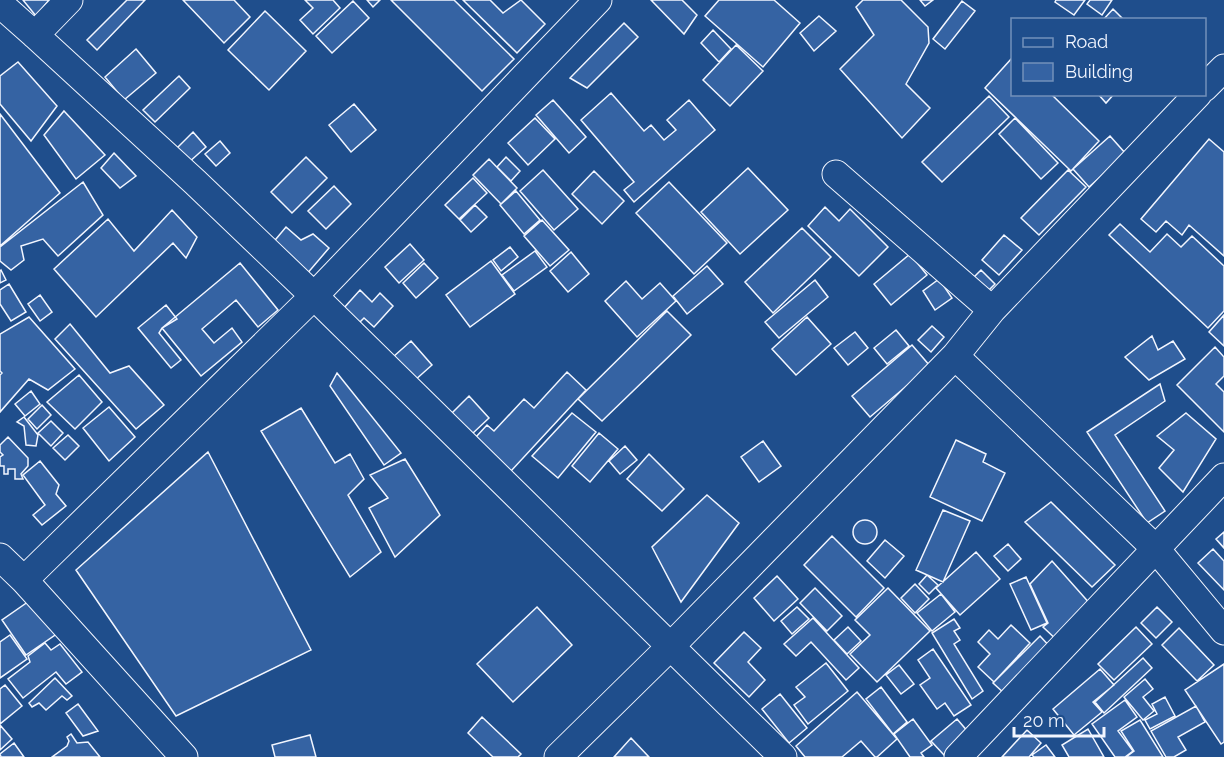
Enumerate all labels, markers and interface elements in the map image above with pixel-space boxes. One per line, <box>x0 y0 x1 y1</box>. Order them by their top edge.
legend <box>1011 18 1206 96</box>
text: Road <box>1065 31 1108 52</box>
text: Building <box>1065 61 1133 82</box>
scale bar <box>1014 700 1104 738</box>
text: 20 m <box>1023 710 1065 731</box>

